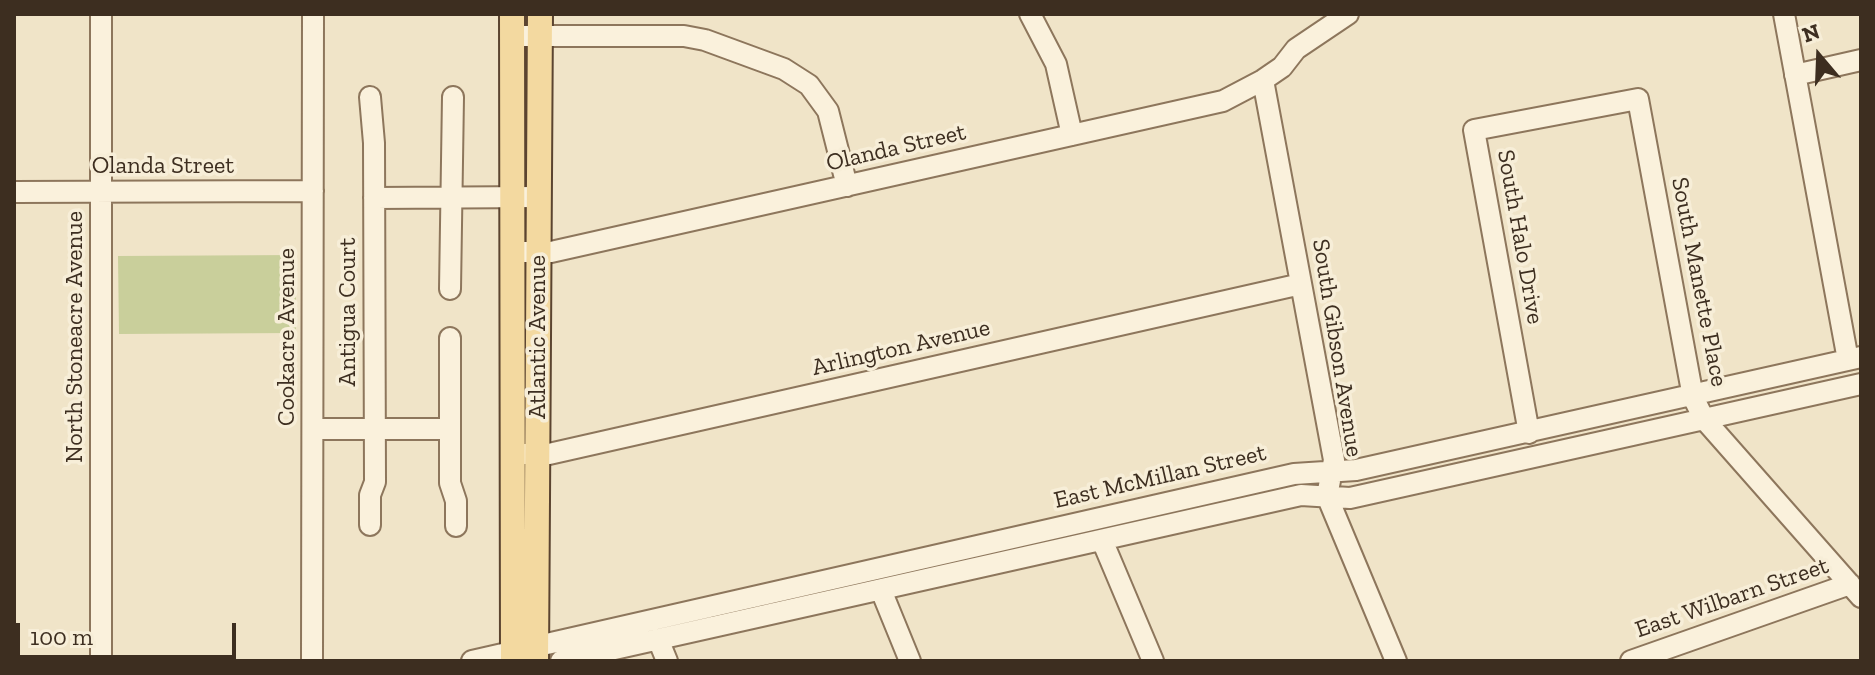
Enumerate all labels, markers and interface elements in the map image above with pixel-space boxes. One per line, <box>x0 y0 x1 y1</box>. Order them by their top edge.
north arrow <box>1779 16 1859 96</box>
text: N <box>1799 17 1823 48</box>
street label: Olanda Street <box>823 118 969 178</box>
street label: South Halo Drive <box>1490 148 1550 326</box>
street label: Olanda Street <box>92 152 234 180</box>
street label: South Manette Place <box>1665 175 1733 389</box>
street label: North Stoneacre Avenue <box>61 211 89 463</box>
street label: South Gibson Avenue <box>1306 237 1368 459</box>
street label: Antigua Court <box>334 238 362 386</box>
street label: Cookacre Avenue <box>273 248 301 426</box>
street label: Atlantic Avenue <box>524 255 552 419</box>
street label: Arlington Avenue <box>809 314 993 382</box>
street label: East McMillan Street <box>1051 439 1269 515</box>
street label: East Wilbarn Street <box>1632 551 1832 645</box>
scale bar <box>20 607 240 657</box>
text: 100 m <box>30 622 93 651</box>

